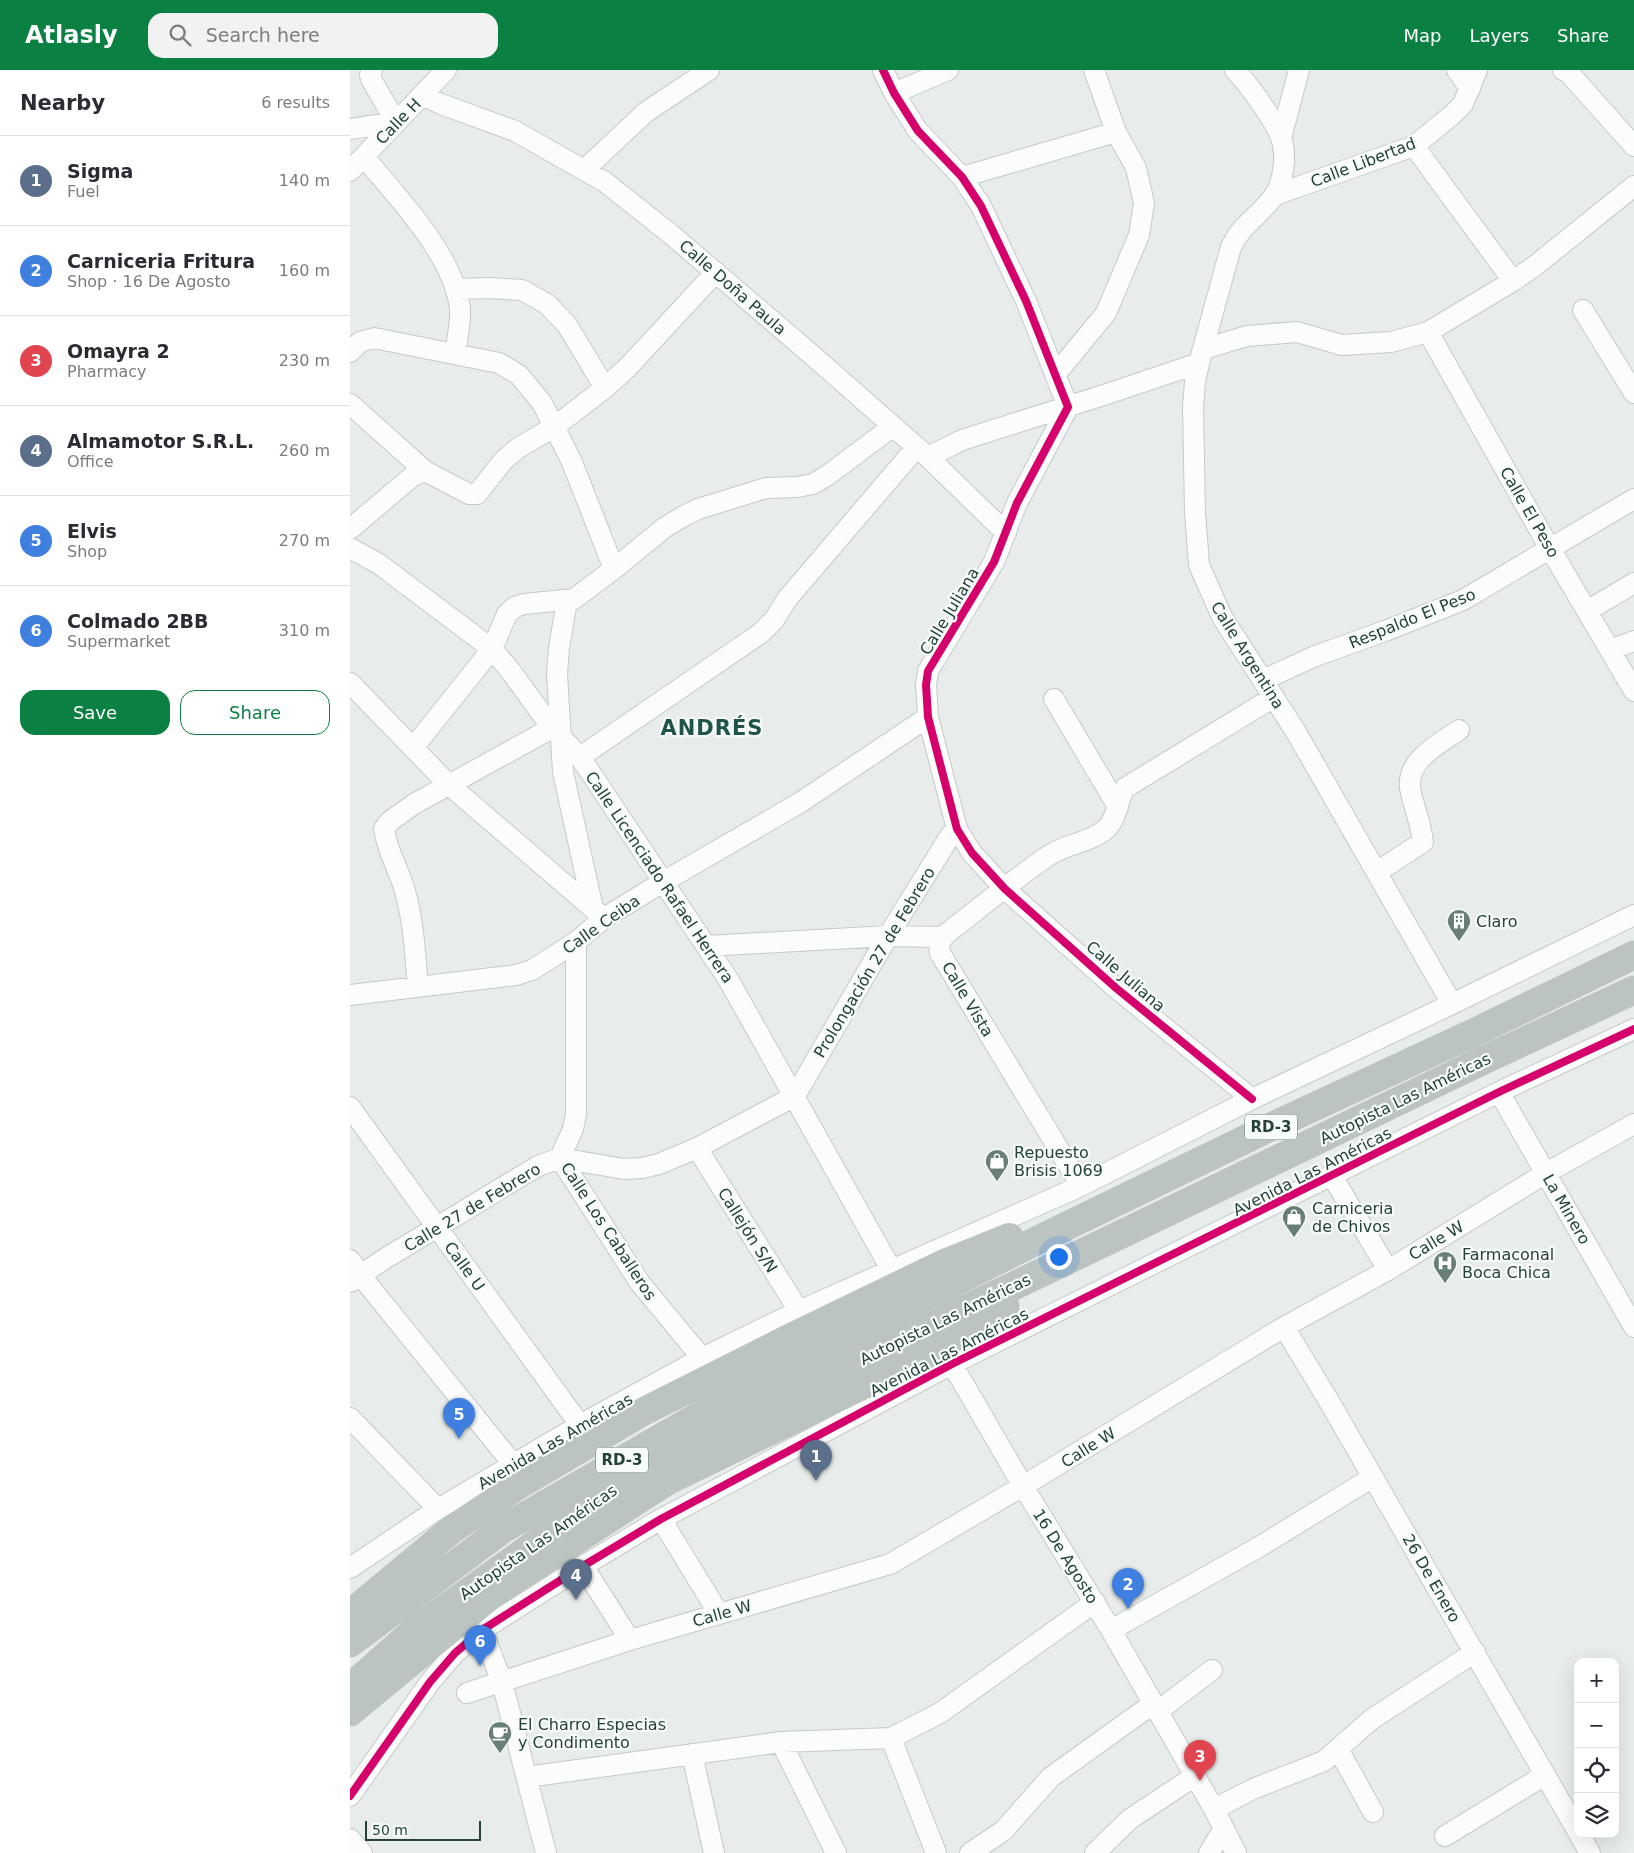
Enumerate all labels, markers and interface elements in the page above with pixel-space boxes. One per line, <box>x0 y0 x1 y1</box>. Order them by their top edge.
search box <box>148 13 498 58</box>
text: Atlasly <box>25 21 118 49</box>
icon: search <box>166 21 194 49</box>
text: Search here <box>206 24 320 46</box>
text: Map <box>1403 25 1441 46</box>
text: Layers <box>1469 25 1529 46</box>
text: Share <box>1557 25 1609 46</box>
text: Nearby <box>20 91 105 115</box>
text: 6 results <box>261 93 330 112</box>
street label: Calle H <box>372 94 425 148</box>
street label: Calle Libertad <box>1308 134 1418 191</box>
text: Sigma <box>67 160 133 182</box>
text: 1 <box>30 171 42 190</box>
text: 140 m <box>279 171 330 190</box>
text: Fuel <box>67 182 100 201</box>
street label: Calle Doña Paula <box>675 236 790 339</box>
text: Carniceria Fritura <box>67 250 255 272</box>
text: 2 <box>30 261 42 280</box>
text: 160 m <box>279 261 330 280</box>
text: Shop · 16 De Agosto <box>67 272 230 291</box>
text: Omayra 2 <box>67 340 170 362</box>
text: 3 <box>30 351 42 370</box>
text: 230 m <box>279 351 330 370</box>
text: Pharmacy <box>67 362 147 381</box>
text: Almamotor S.R.L. <box>67 430 254 452</box>
text: 4 <box>30 441 42 460</box>
text: 260 m <box>279 441 330 460</box>
text: Office <box>67 452 114 471</box>
street label: Calle El Peso <box>1496 464 1563 561</box>
text: Elvis <box>67 520 117 542</box>
text: 5 <box>30 531 42 550</box>
text: 270 m <box>279 531 330 550</box>
text: Shop <box>67 542 107 561</box>
street label: Calle Juliana <box>916 564 983 658</box>
street label: Respaldo El Peso <box>1346 584 1478 653</box>
street label: Calle Argentina <box>1207 598 1288 712</box>
text: Colmado 2BB <box>67 610 209 632</box>
text: 6 <box>30 621 42 640</box>
text: 310 m <box>279 621 330 640</box>
text: Supermarket <box>67 632 170 651</box>
button: Save <box>20 690 170 735</box>
button: Share <box>180 690 330 735</box>
district label: ANDRÉS <box>661 715 763 740</box>
street label: Calle Licenciado Rafael Herrera <box>582 768 738 987</box>
street label: Prolongación 27 de Febrero <box>810 864 939 1061</box>
street label: Calle Ceiba <box>559 891 644 958</box>
building icon: Claro <box>1446 908 1472 942</box>
place label: Claro <box>1476 912 1517 931</box>
street label: Calle Juliana <box>1082 937 1169 1016</box>
street label: Calle Vista <box>938 958 997 1040</box>
street label: Autopista Las Américas <box>1317 1049 1494 1148</box>
road number: RD-3 <box>1245 1114 1297 1140</box>
street label: Avenida Las Américas <box>1230 1123 1395 1220</box>
place label: Repuesto Brisis 1069 <box>1014 1143 1103 1180</box>
shop icon: Repuesto Brisis 1069 <box>984 1148 1010 1182</box>
street label: Calle 27 de Febrero <box>401 1159 544 1256</box>
street label: Calle Los Caballeros <box>557 1159 660 1304</box>
street label: La Minero <box>1539 1171 1594 1248</box>
street label: Callejón S/N <box>714 1184 781 1276</box>
place label: Carniceria de Chivos <box>1312 1199 1393 1236</box>
shop icon: Carniceria de Chivos <box>1281 1204 1307 1238</box>
street label: Calle W <box>1405 1217 1467 1264</box>
street label: Calle U <box>440 1238 489 1295</box>
your location <box>1046 1244 1072 1270</box>
place label: Farmaconal Boca Chica <box>1462 1245 1554 1282</box>
hospital icon: Farmaconal Boca Chica <box>1432 1250 1458 1284</box>
street label: Autopista Las Américas <box>857 1270 1034 1369</box>
street label: Avenida Las Américas <box>867 1304 1032 1401</box>
street label: Avenida Las Américas <box>475 1389 636 1494</box>
pin: 5 <box>443 1398 475 1439</box>
street label: Calle W <box>1058 1423 1119 1472</box>
pin: 1 <box>800 1440 832 1481</box>
road number: RD-3 <box>596 1448 648 1472</box>
street label: Autopista Las Américas <box>456 1481 621 1604</box>
street label: 16 De Agosto <box>1029 1505 1102 1607</box>
street label: 26 De Enero <box>1399 1531 1464 1626</box>
pin: 4 <box>560 1559 592 1600</box>
pin: 2 <box>1112 1568 1144 1609</box>
street label: Calle W <box>690 1596 754 1631</box>
pin: 6 <box>464 1625 496 1666</box>
map controls <box>1574 1658 1619 1838</box>
button: + <box>1574 1658 1619 1703</box>
button: − <box>1574 1703 1619 1748</box>
place label: El Charro Especias y Condimento <box>518 1715 666 1752</box>
cafe icon: El Charro Especias y Condimento <box>487 1720 513 1754</box>
pin: 3 <box>1184 1740 1216 1781</box>
button: locate <box>1574 1748 1619 1793</box>
button: layers <box>1574 1793 1619 1838</box>
scale bar <box>365 1818 481 1841</box>
text: 50 m <box>372 1822 408 1838</box>

